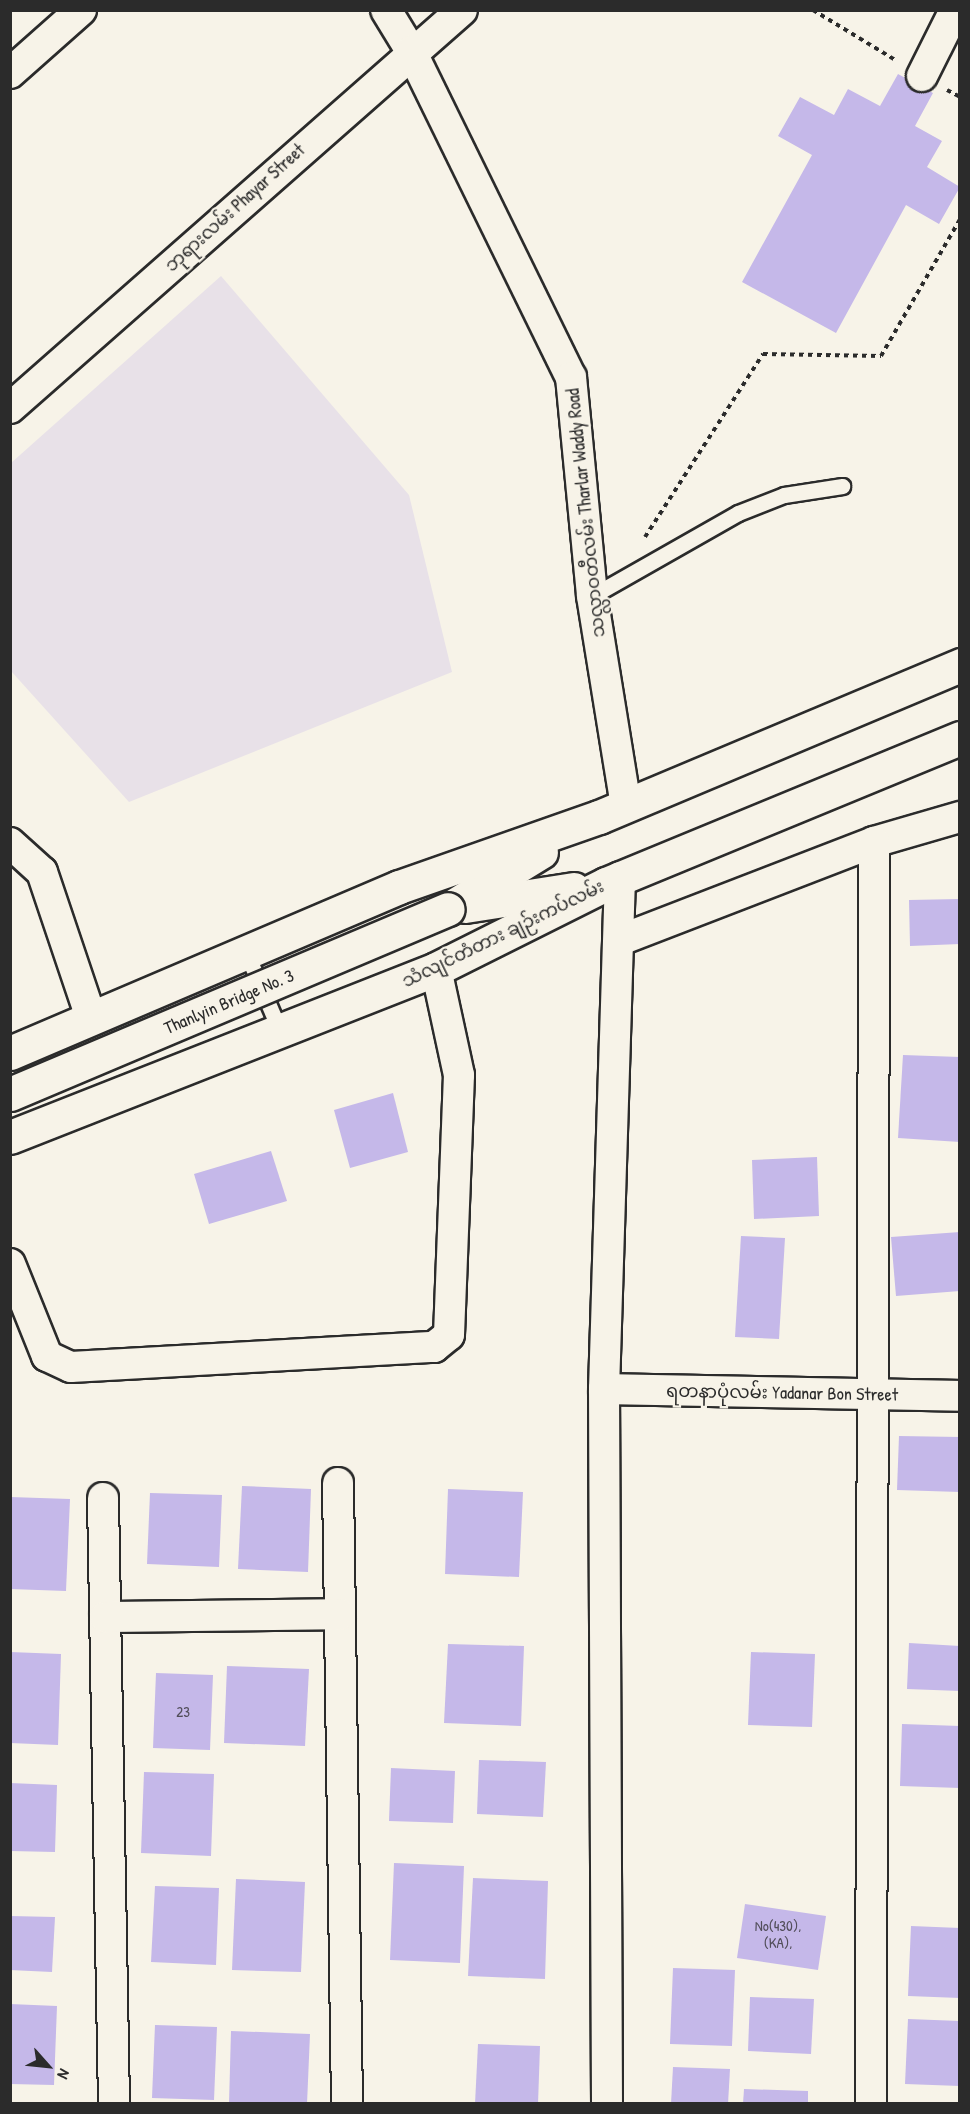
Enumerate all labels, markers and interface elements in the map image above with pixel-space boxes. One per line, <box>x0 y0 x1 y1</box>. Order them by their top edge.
street label: ဘုရားလမ်း Phayar Street <box>161 139 309 277</box>
street label: သလ္လာဝတီလမ်း Tharlar Waddy Road <box>562 387 610 639</box>
street label: သံလျင်တံတား ချဉ်းကပ်လမ်း <box>399 876 607 992</box>
street label: Thanlyin Bridge No. 3 <box>161 965 297 1039</box>
street label: ရတနာပုံလမ်း Yadanar Bon Street <box>666 1380 898 1406</box>
house number: 23 <box>176 1703 190 1721</box>
house number: No(430), (KA), <box>755 1916 801 1951</box>
north arrow <box>18 2036 78 2096</box>
text: N <box>52 2065 76 2083</box>

